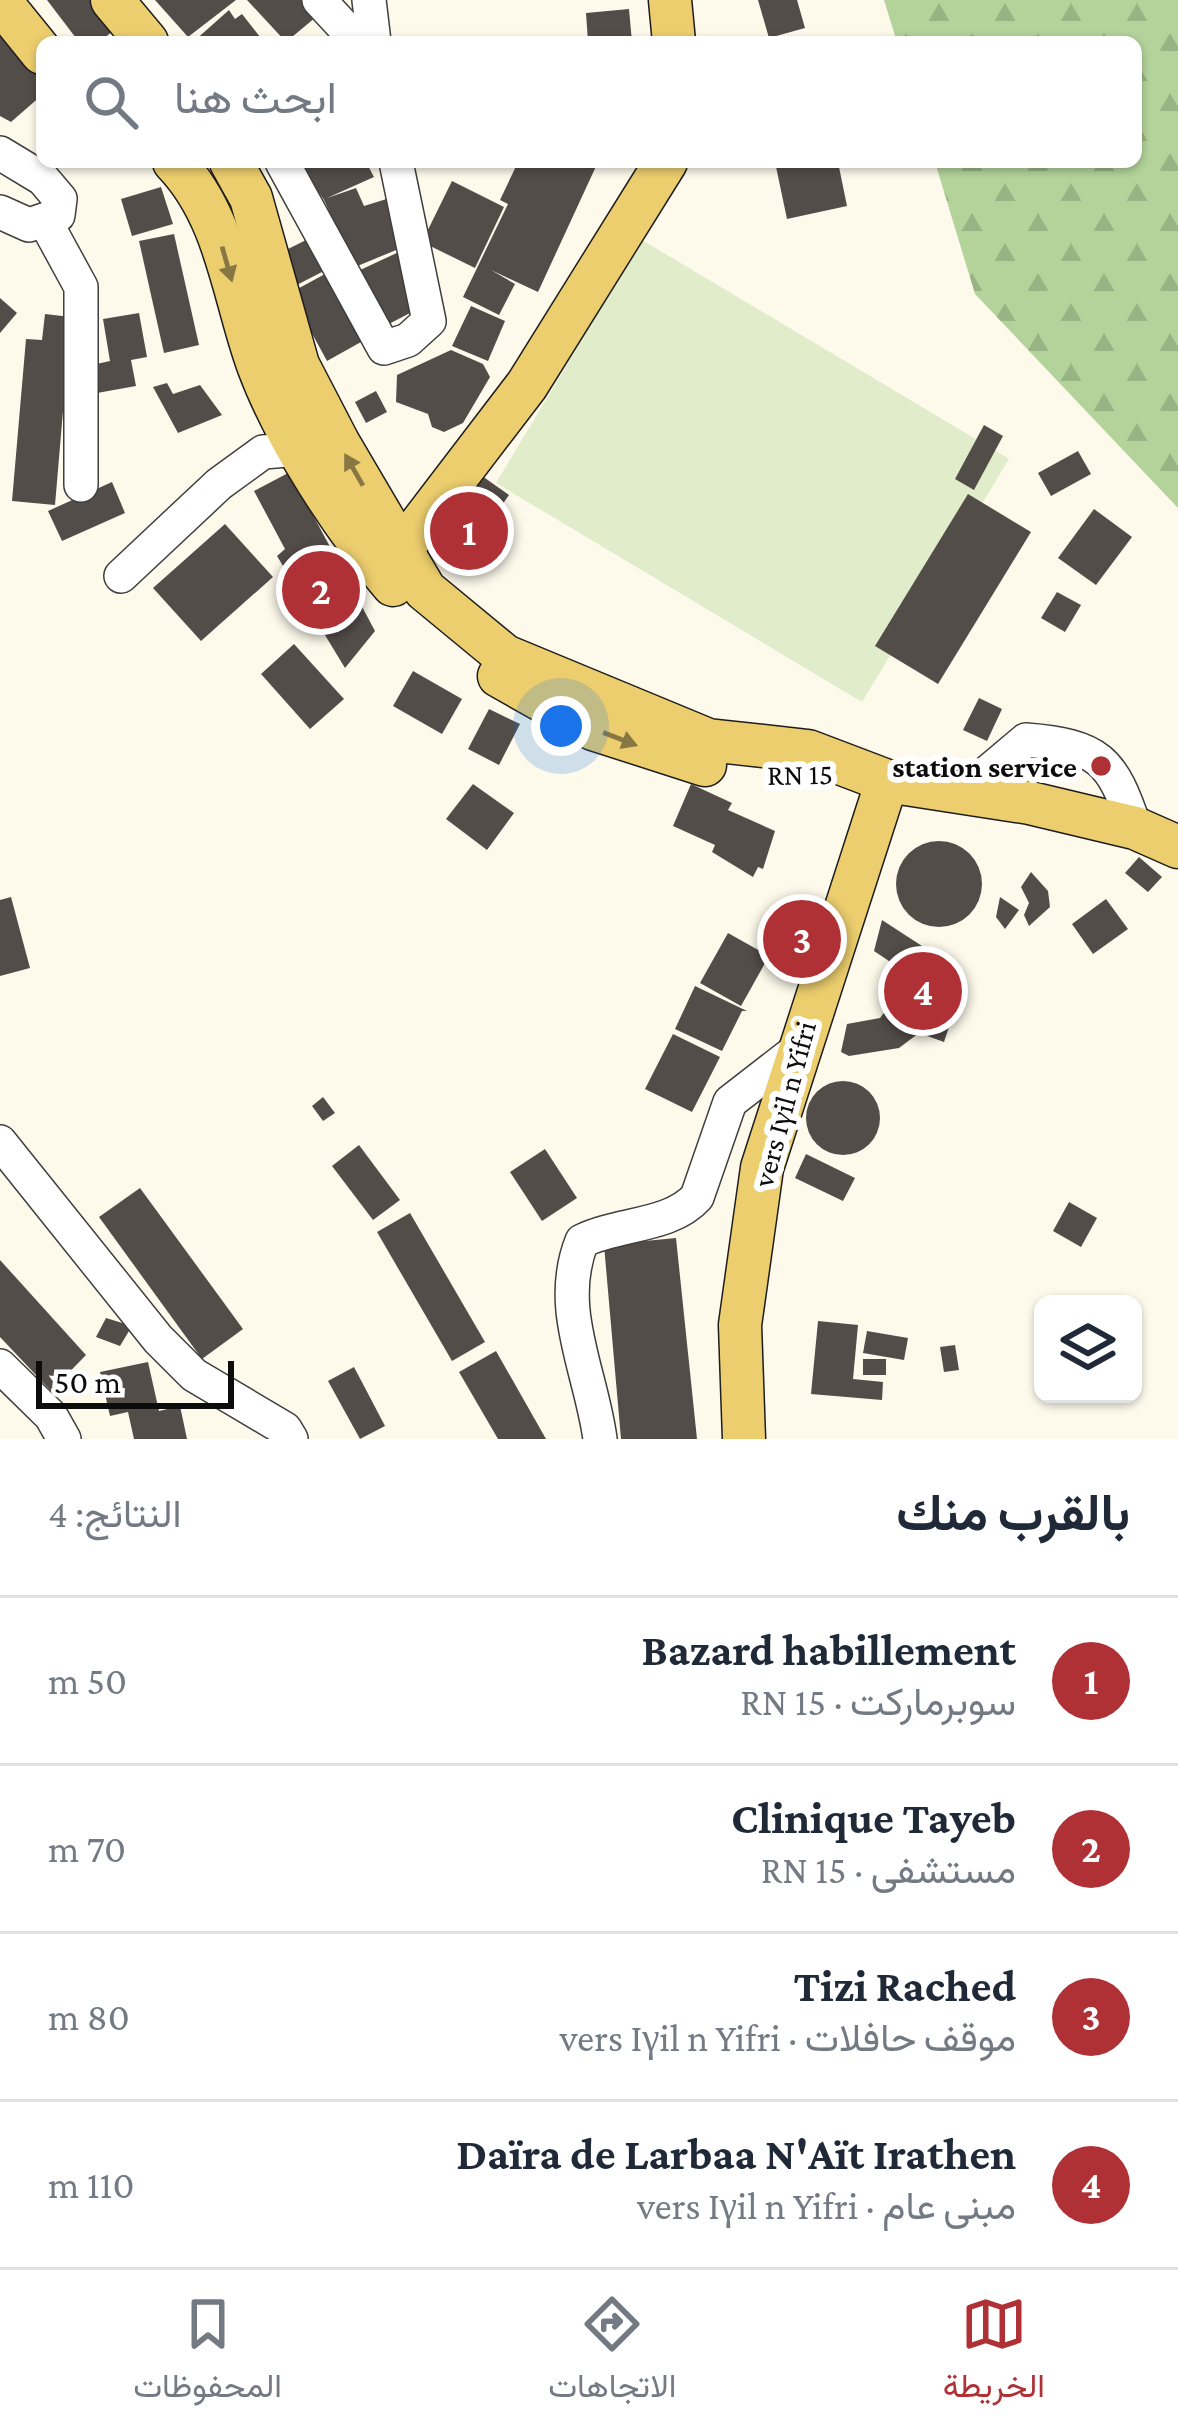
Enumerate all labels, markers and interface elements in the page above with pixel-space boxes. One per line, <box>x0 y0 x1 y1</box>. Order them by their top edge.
search box <box>36 36 1142 168</box>
icon: search <box>78 69 144 135</box>
text: ابحث هنا <box>174 73 337 123</box>
one-way arrow <box>219 246 238 283</box>
one-way arrow <box>344 453 365 487</box>
pin: 1 <box>430 486 508 576</box>
pin: 2 <box>282 545 360 635</box>
your location <box>531 696 591 756</box>
one-way arrow <box>603 731 639 750</box>
place label: station service <box>892 750 1077 783</box>
marker: station service <box>1088 753 1114 779</box>
street label: RN 15 <box>767 757 833 791</box>
pin: 3 <box>763 894 841 984</box>
pin: 4 <box>884 946 962 1036</box>
street label: vers Iγil n Yifri <box>746 1017 822 1191</box>
map controls <box>1034 1295 1142 1403</box>
button: layers <box>1034 1295 1142 1403</box>
scale bar <box>36 1355 234 1408</box>
text: 50 m <box>54 1363 121 1400</box>
text: بالقرب منك <box>896 1484 1130 1541</box>
text: النتائج: 4 <box>48 1492 182 1535</box>
text: Bazard habillement <box>641 1625 1016 1675</box>
text: 50 m <box>48 1659 127 1702</box>
text: 1 <box>1084 1659 1098 1702</box>
text: سوبرماركت · RN 15 <box>740 1680 1016 1723</box>
text: Clinique Tayeb <box>731 1793 1016 1843</box>
text: 70 m <box>48 1827 126 1870</box>
text: 2 <box>1081 1827 1101 1870</box>
text: مستشفى · RN 15 <box>761 1848 1016 1891</box>
text: Tizi Rached <box>794 1961 1016 2011</box>
text: 80 m <box>48 1995 130 2038</box>
text: 3 <box>1081 1995 1101 2038</box>
text: موقف حافلات · vers Iγil n Yifri <box>559 2016 1016 2059</box>
text: Daïra de Larbaa N'Aït Irathen <box>456 2129 1016 2179</box>
text: 110 m <box>48 2163 135 2206</box>
text: 4 <box>1080 2163 1102 2206</box>
text: مبنى عام · vers Iγil n Yifri <box>637 2184 1016 2227</box>
tab: المحفوظات <box>133 2291 282 2415</box>
tab: الاتجاهات <box>548 2291 676 2415</box>
tab: الخريطة <box>943 2291 1045 2415</box>

